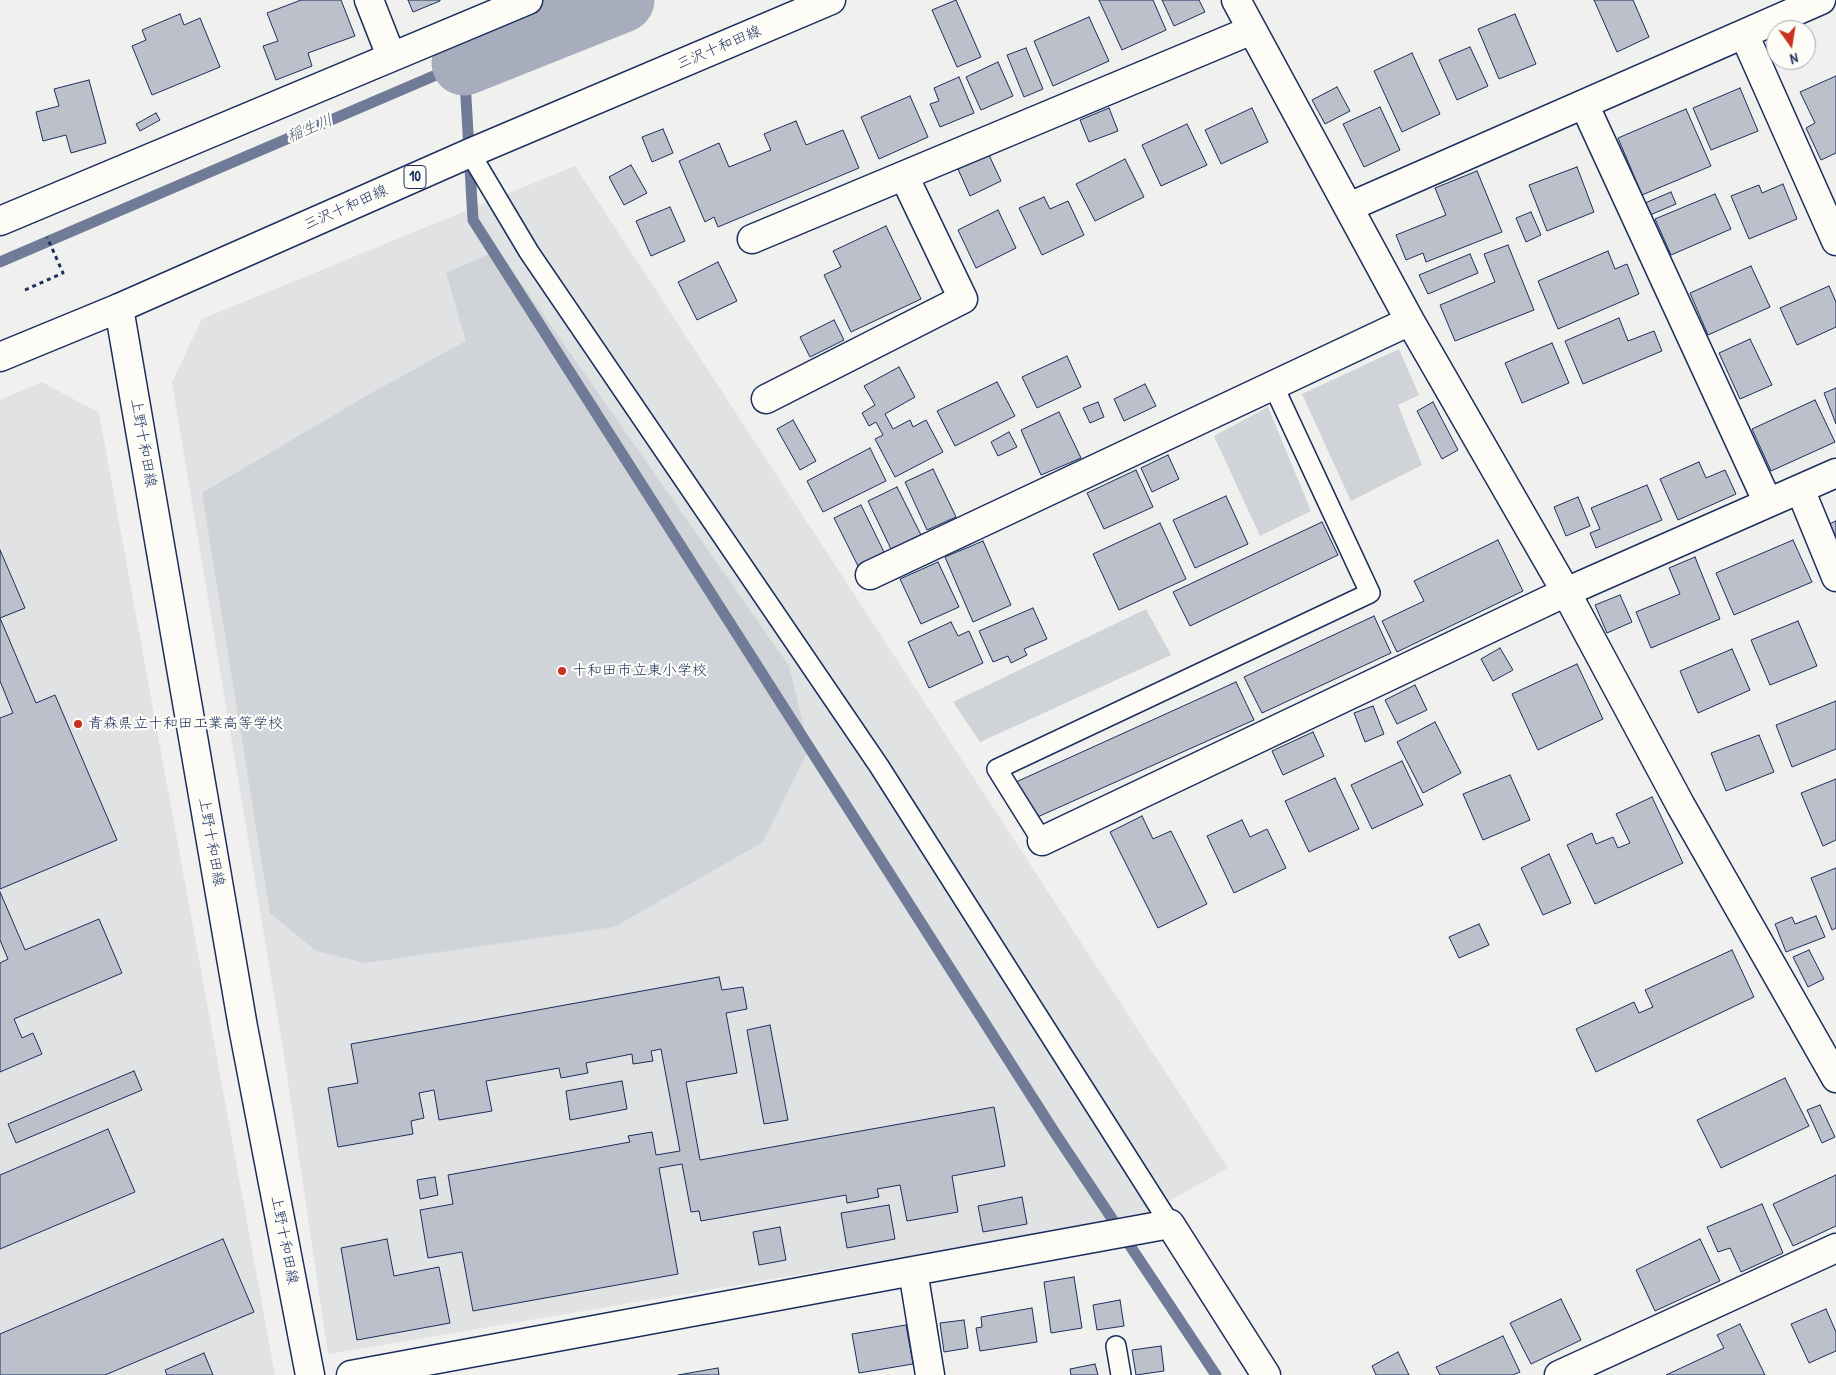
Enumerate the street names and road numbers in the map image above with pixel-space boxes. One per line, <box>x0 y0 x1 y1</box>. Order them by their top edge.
street label: 三沢十和田線 <box>674 22 764 74</box>
road number: 10 <box>404 166 426 188</box>
street label: 三沢十和田線 <box>301 181 391 235</box>
street label: 上野十和田線 <box>126 397 160 489</box>
street label: 上野十和田線 <box>194 796 228 888</box>
street label: 上野十和田線 <box>267 1194 301 1286</box>

